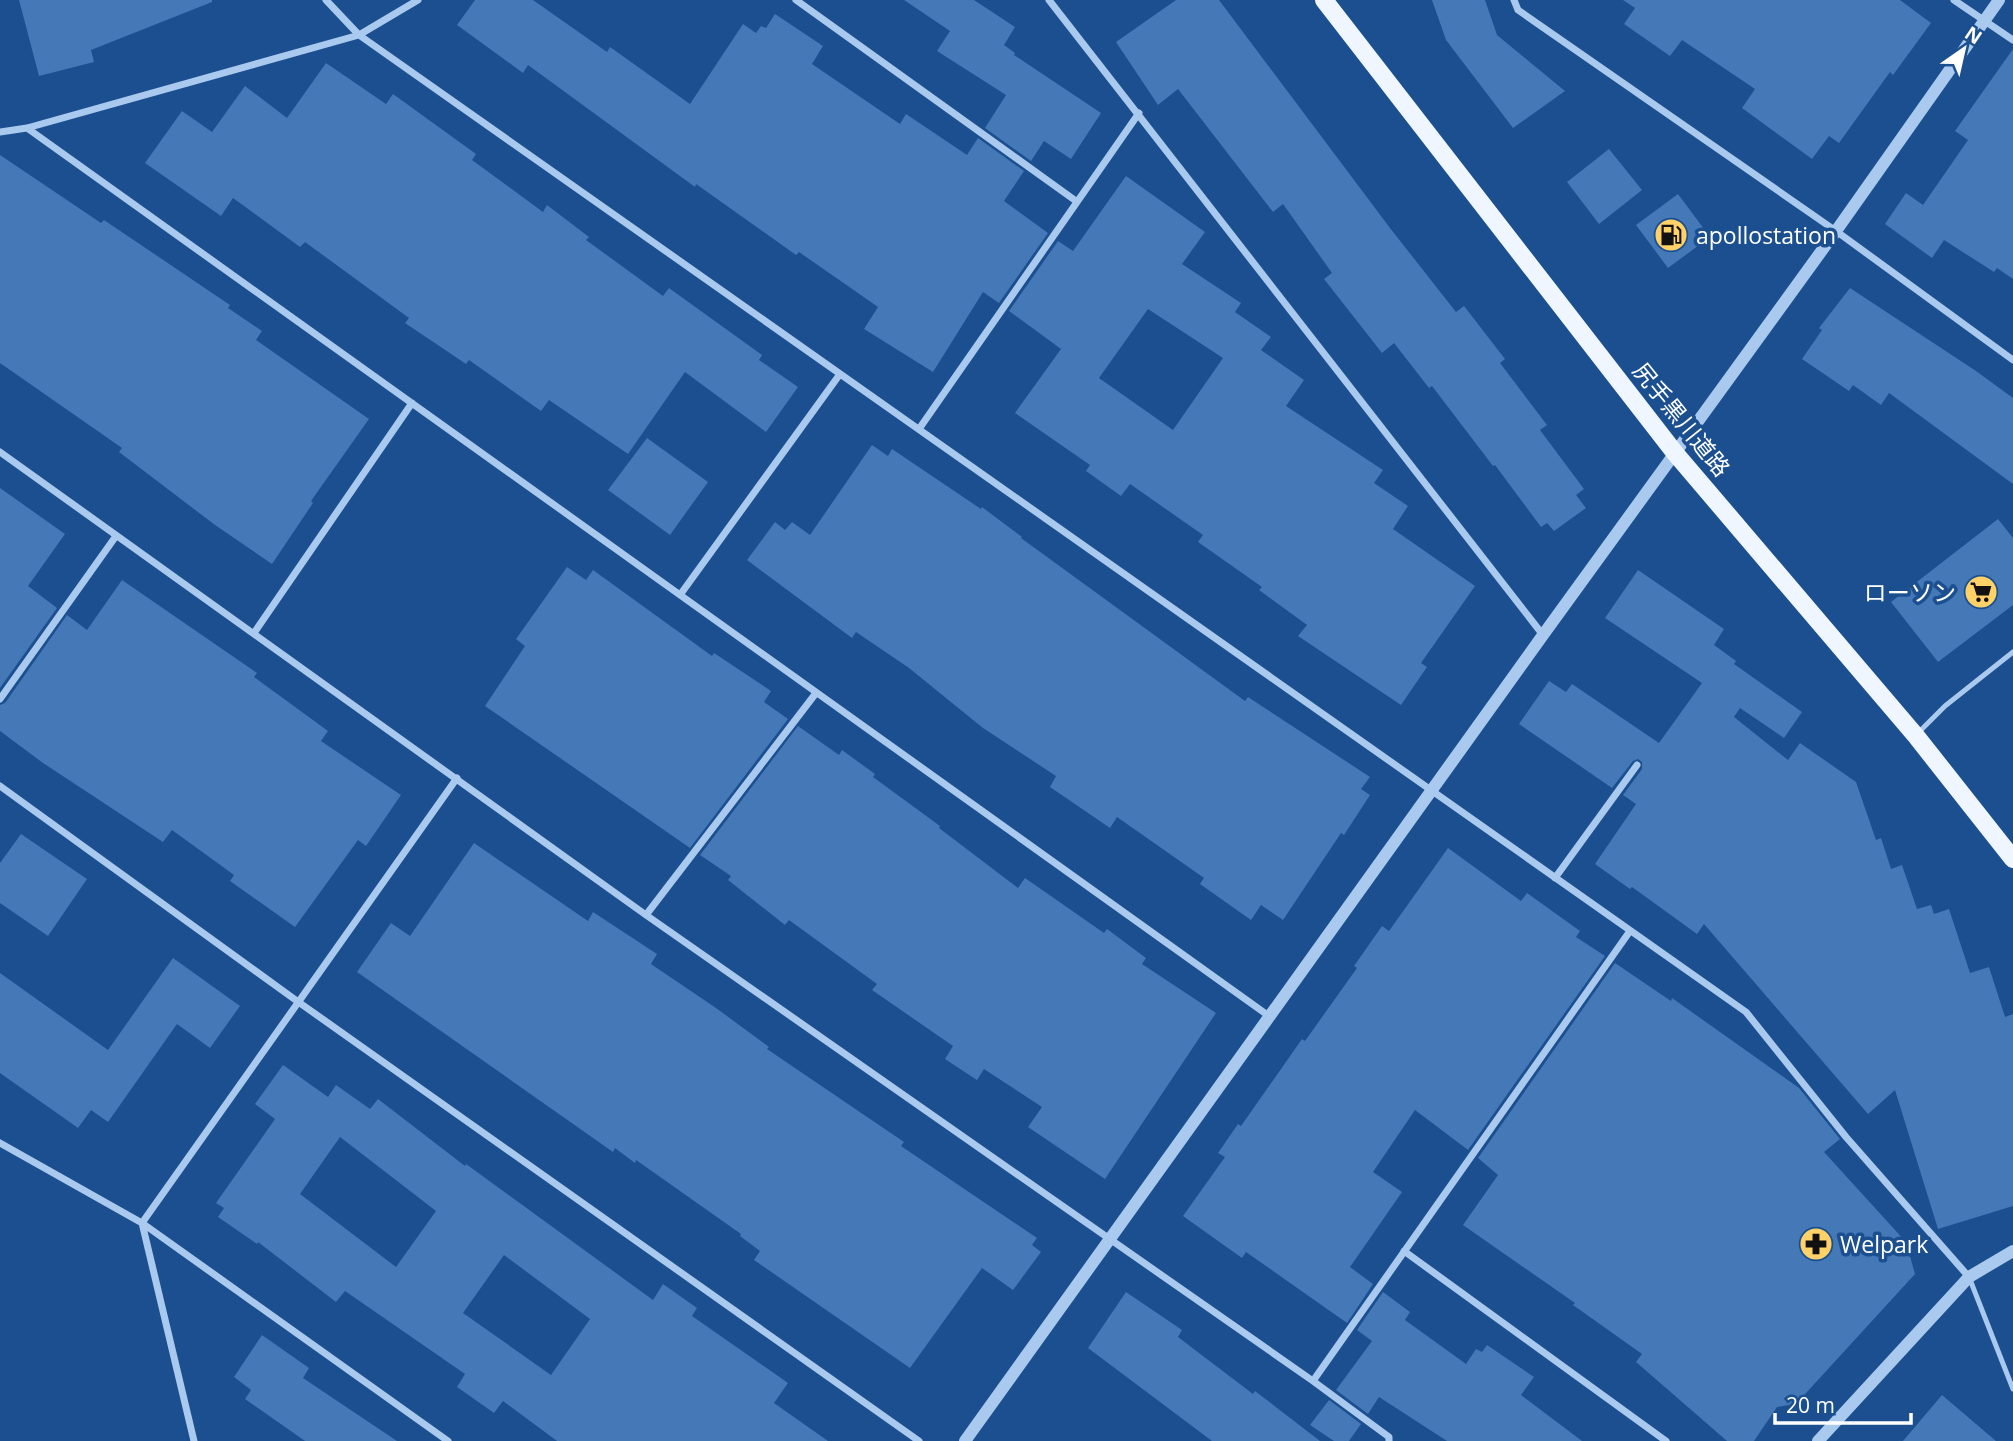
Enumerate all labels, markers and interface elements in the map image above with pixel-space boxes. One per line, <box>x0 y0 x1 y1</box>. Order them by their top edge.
north arrow <box>1929 14 1999 84</box>
text: N <box>1960 20 1987 50</box>
fuel station icon: apollostation <box>1652 216 1690 254</box>
place label: apollostation <box>1696 219 1836 251</box>
street label: 尻手黒川道路 <box>1626 355 1738 483</box>
supermarket icon: ローソン <box>1962 573 2000 611</box>
place label: ローソン <box>1864 576 1956 608</box>
pharmacy icon: Welpark <box>1797 1225 1835 1263</box>
place label: Welpark <box>1840 1228 1928 1260</box>
scale bar <box>1775 1382 1912 1426</box>
text: 20 m <box>1786 1391 1835 1419</box>

